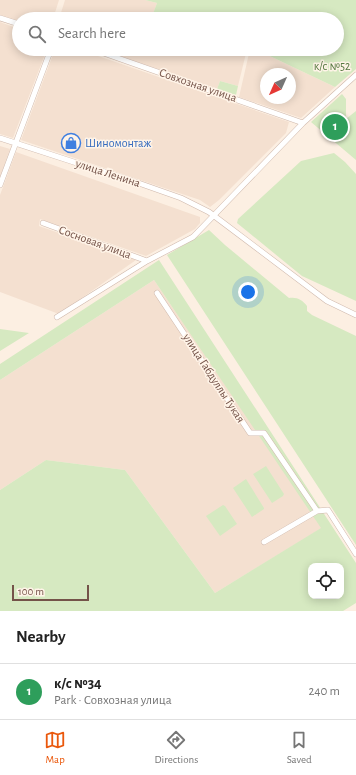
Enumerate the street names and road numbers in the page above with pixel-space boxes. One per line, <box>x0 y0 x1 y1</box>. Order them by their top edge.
street label: Совхозная улица <box>157 66 239 105</box>
street label: улица Ленина <box>73 157 142 190</box>
street label: Сосновая улица <box>57 223 133 262</box>
street label: улица Габдуллы Тукая <box>179 331 247 425</box>

